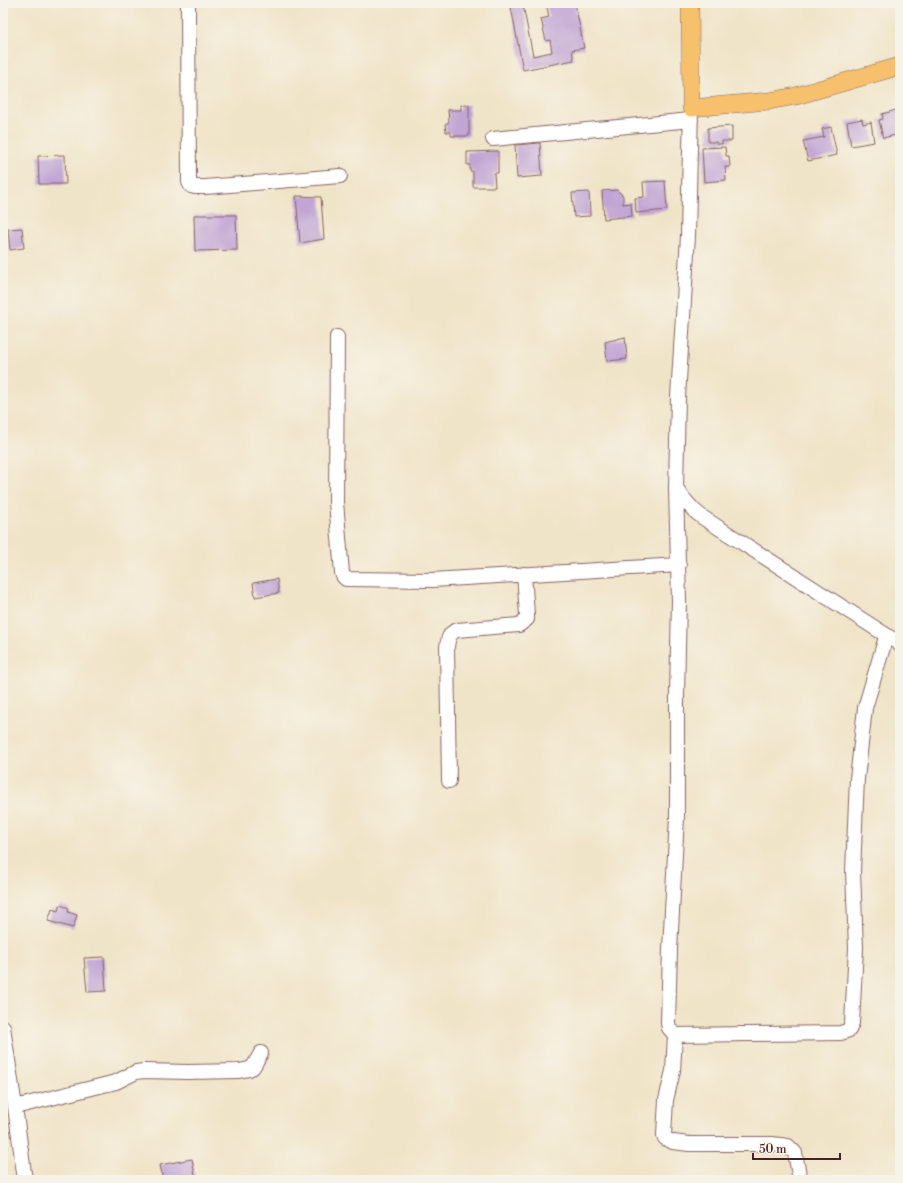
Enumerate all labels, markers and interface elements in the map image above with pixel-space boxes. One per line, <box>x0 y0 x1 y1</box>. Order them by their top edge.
scale bar <box>753 1135 840 1161</box>
text: 50 m <box>759 1142 787 1157</box>

